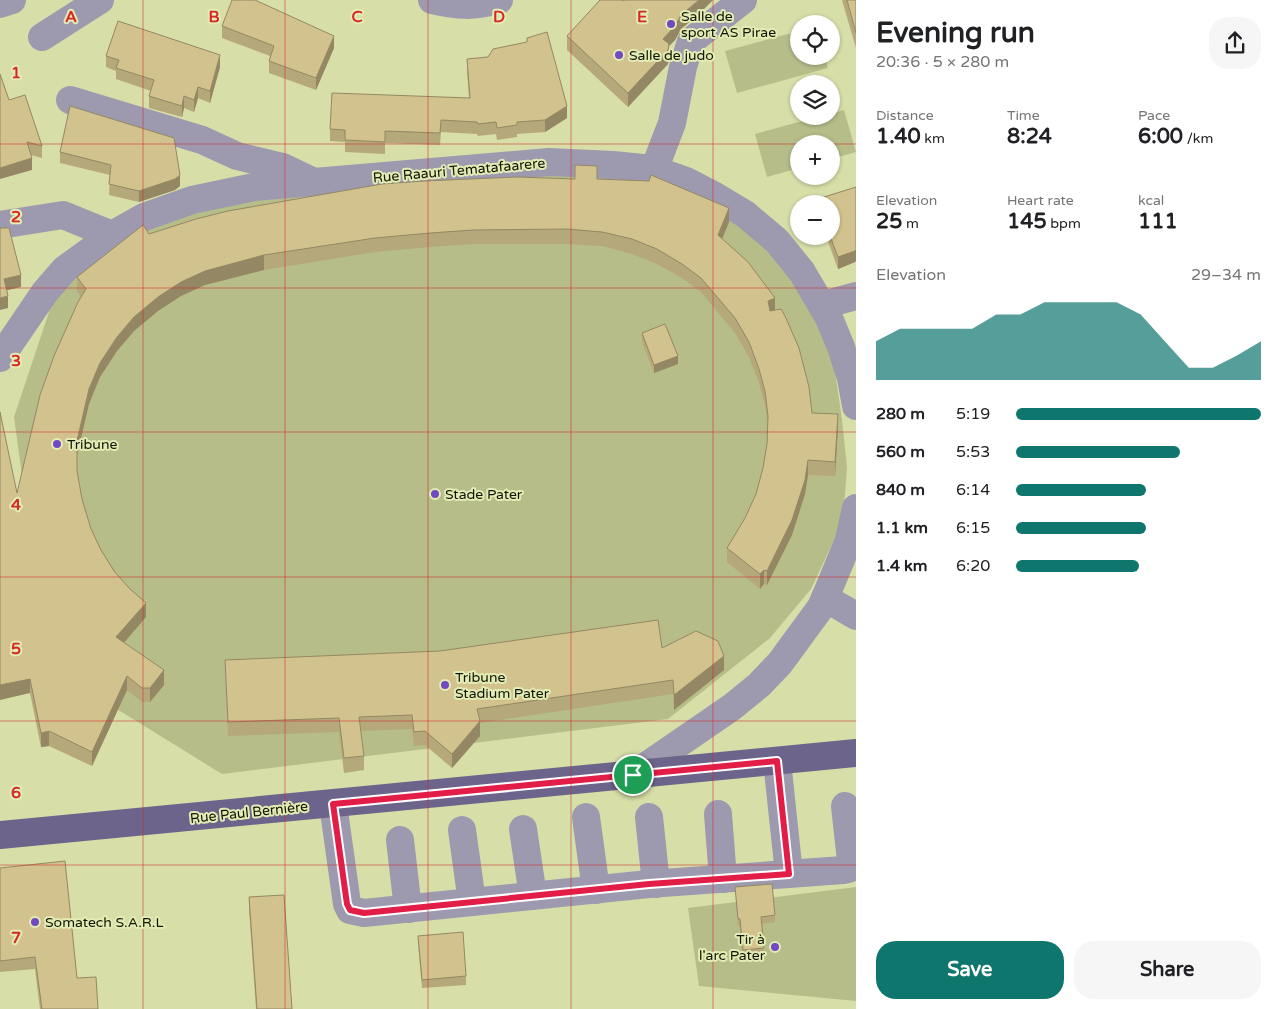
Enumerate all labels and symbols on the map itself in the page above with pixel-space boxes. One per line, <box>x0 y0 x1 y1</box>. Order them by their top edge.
text: A <box>65 7 77 27</box>
text: B <box>208 7 220 27</box>
text: C <box>351 7 363 27</box>
text: D <box>493 7 505 27</box>
text: E <box>637 7 647 27</box>
place label: Salle de sport AS Pirae <box>681 8 776 41</box>
marker: Salle de sport AS Pirae <box>665 18 677 30</box>
place label: Salle de judo <box>629 47 714 64</box>
marker: Salle de judo <box>613 49 625 61</box>
text: 1 <box>11 63 21 83</box>
street label: Rue Raauri Tematafaarere <box>372 154 546 186</box>
text: 2 <box>11 207 21 227</box>
text: 3 <box>11 351 21 371</box>
place label: Tribune <box>67 436 117 453</box>
marker: Tribune <box>51 438 63 450</box>
place label: Stade Pater <box>445 486 523 503</box>
marker: Stade Pater <box>429 488 441 500</box>
text: 4 <box>11 495 21 515</box>
text: 5 <box>11 639 21 659</box>
place label: Tribune Stadium Pater <box>455 669 550 702</box>
marker: Tribune Stadium Pater <box>439 679 451 691</box>
pin <box>612 754 654 796</box>
text: 6 <box>11 783 21 803</box>
street label: Rue Paul Bernière <box>189 798 309 827</box>
place label: Somatech S.A.R.L <box>45 914 164 931</box>
marker: Somatech S.A.R.L <box>29 916 41 928</box>
text: 7 <box>11 928 21 948</box>
place label: Tir à l'arc Pater <box>699 931 766 964</box>
marker: Tir à l'arc Pater <box>769 941 781 953</box>

